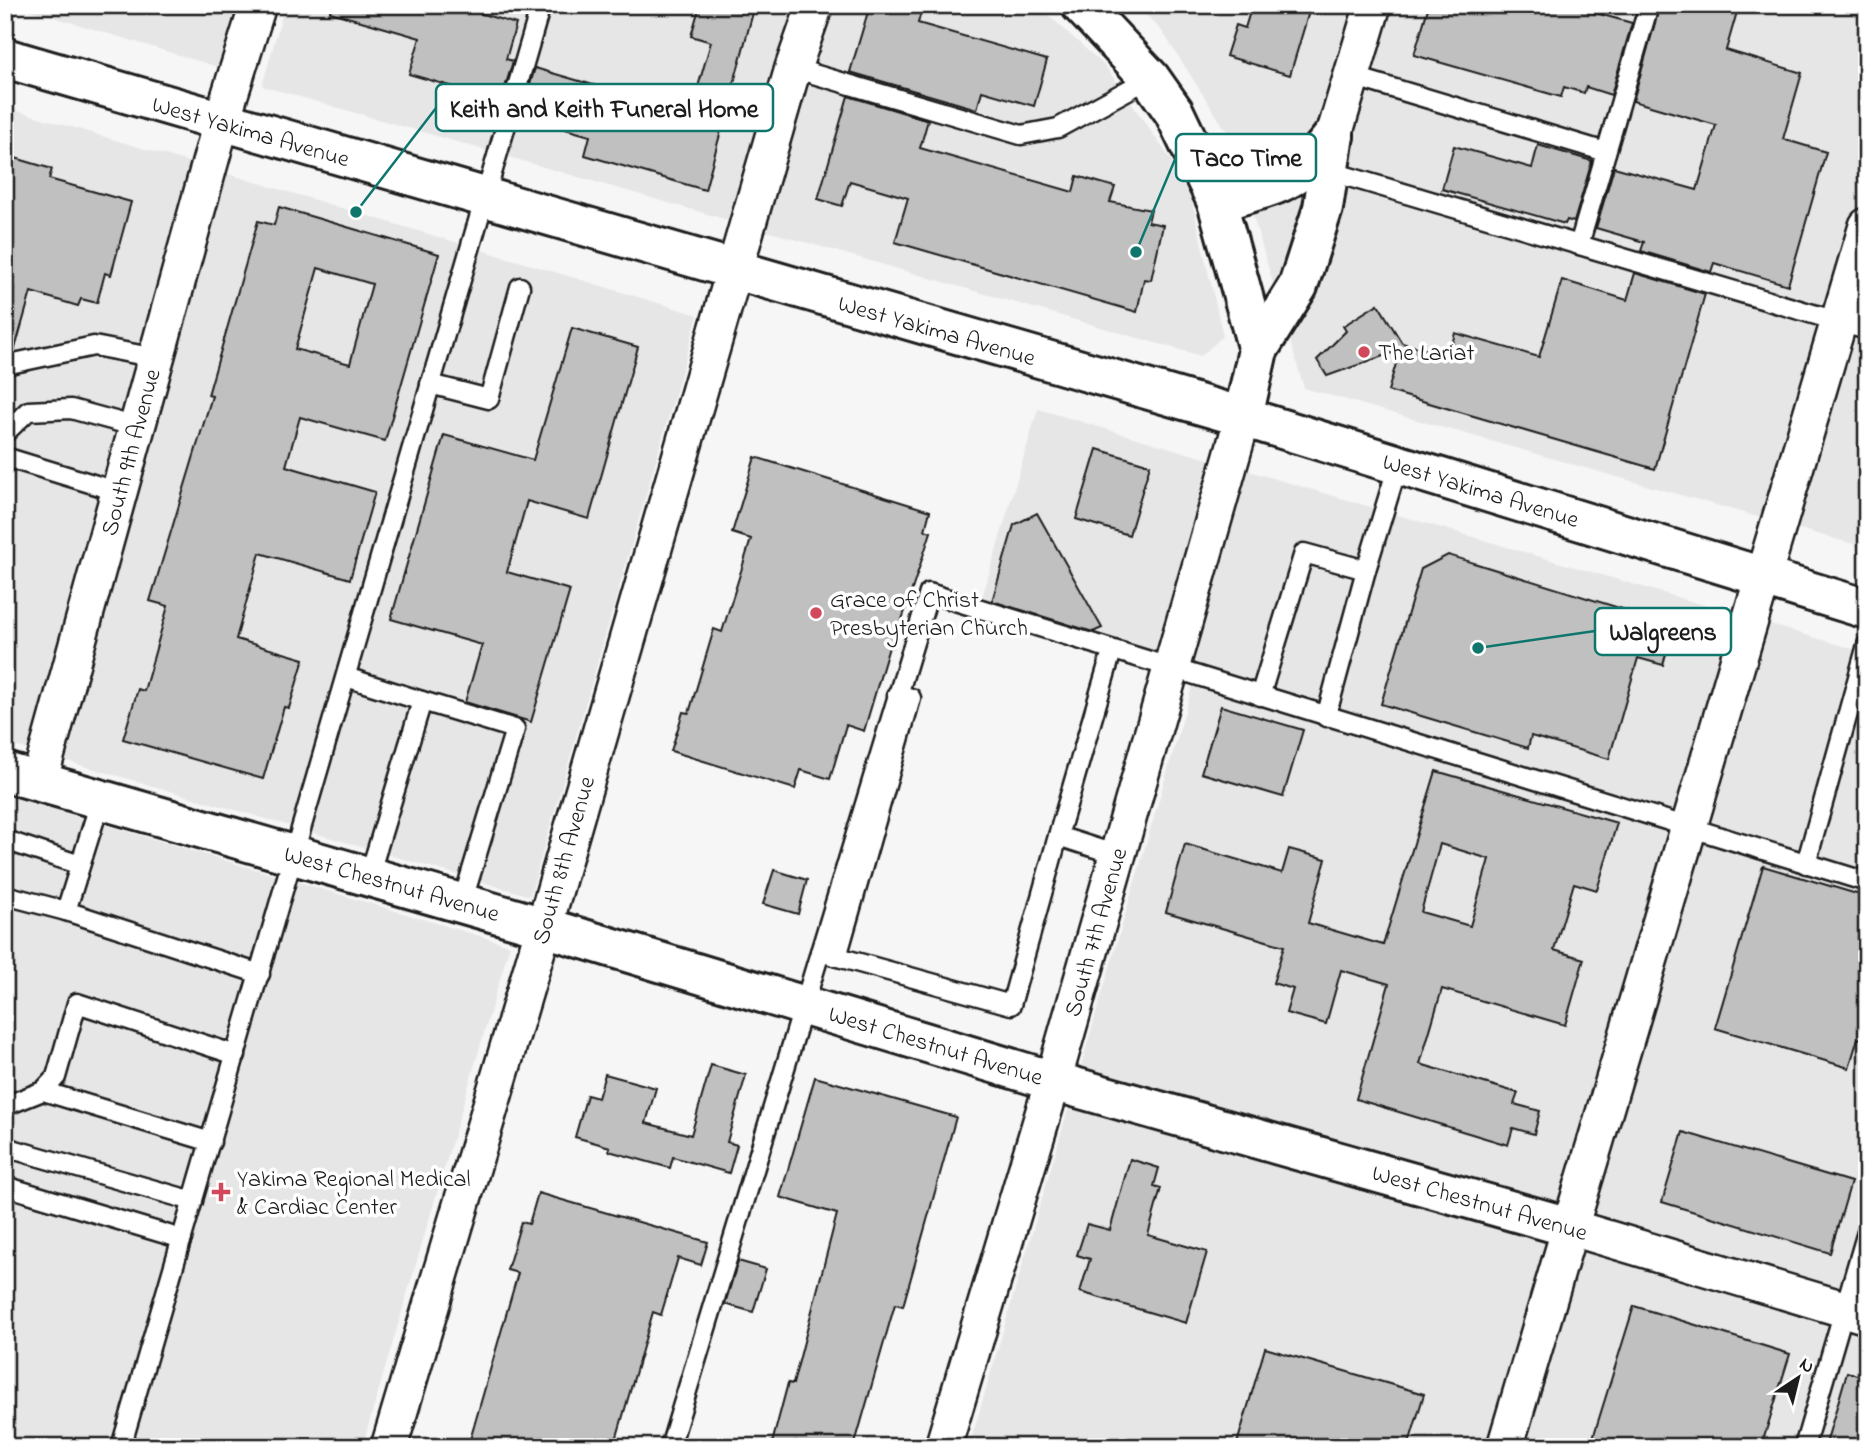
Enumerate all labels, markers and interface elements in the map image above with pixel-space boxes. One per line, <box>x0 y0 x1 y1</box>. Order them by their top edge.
callout: Keith and Keith Funeral Home <box>436 84 773 131</box>
street label: West Yakima Avenue <box>148 88 353 178</box>
text: Keith and Keith Funeral Home <box>450 92 760 130</box>
callout: Taco Time <box>1176 134 1316 181</box>
text: Taco Time <box>1190 141 1303 179</box>
street label: West Yakima Avenue <box>834 287 1039 377</box>
place label: The Lariat <box>1378 337 1475 372</box>
marker: The Lariat <box>1356 344 1372 360</box>
street label: South 9th Avenue <box>93 365 172 540</box>
street label: West Yakima Avenue <box>1378 446 1583 539</box>
place label: Grace of Christ Presbyterian Church <box>830 584 1028 648</box>
marker: Grace of Christ Presbyterian Church <box>808 605 824 621</box>
callout: Walgreens <box>1595 608 1731 655</box>
text: Walgreens <box>1609 615 1717 654</box>
street label: South 8th Avenue <box>525 772 606 949</box>
street label: West Chestnut Avenue <box>280 838 503 933</box>
street label: South 7th Avenue <box>1057 844 1138 1021</box>
street label: West Chestnut Avenue <box>824 998 1047 1097</box>
street label: West Chestnut Avenue <box>1368 1157 1591 1252</box>
place label: Yakima Regional Medical & Cardiac Center <box>237 1163 471 1226</box>
marker: Yakima Regional Medical & Cardiac Center <box>211 1182 231 1202</box>
north arrow <box>1764 1344 1834 1414</box>
text: N <box>1793 1351 1819 1381</box>

